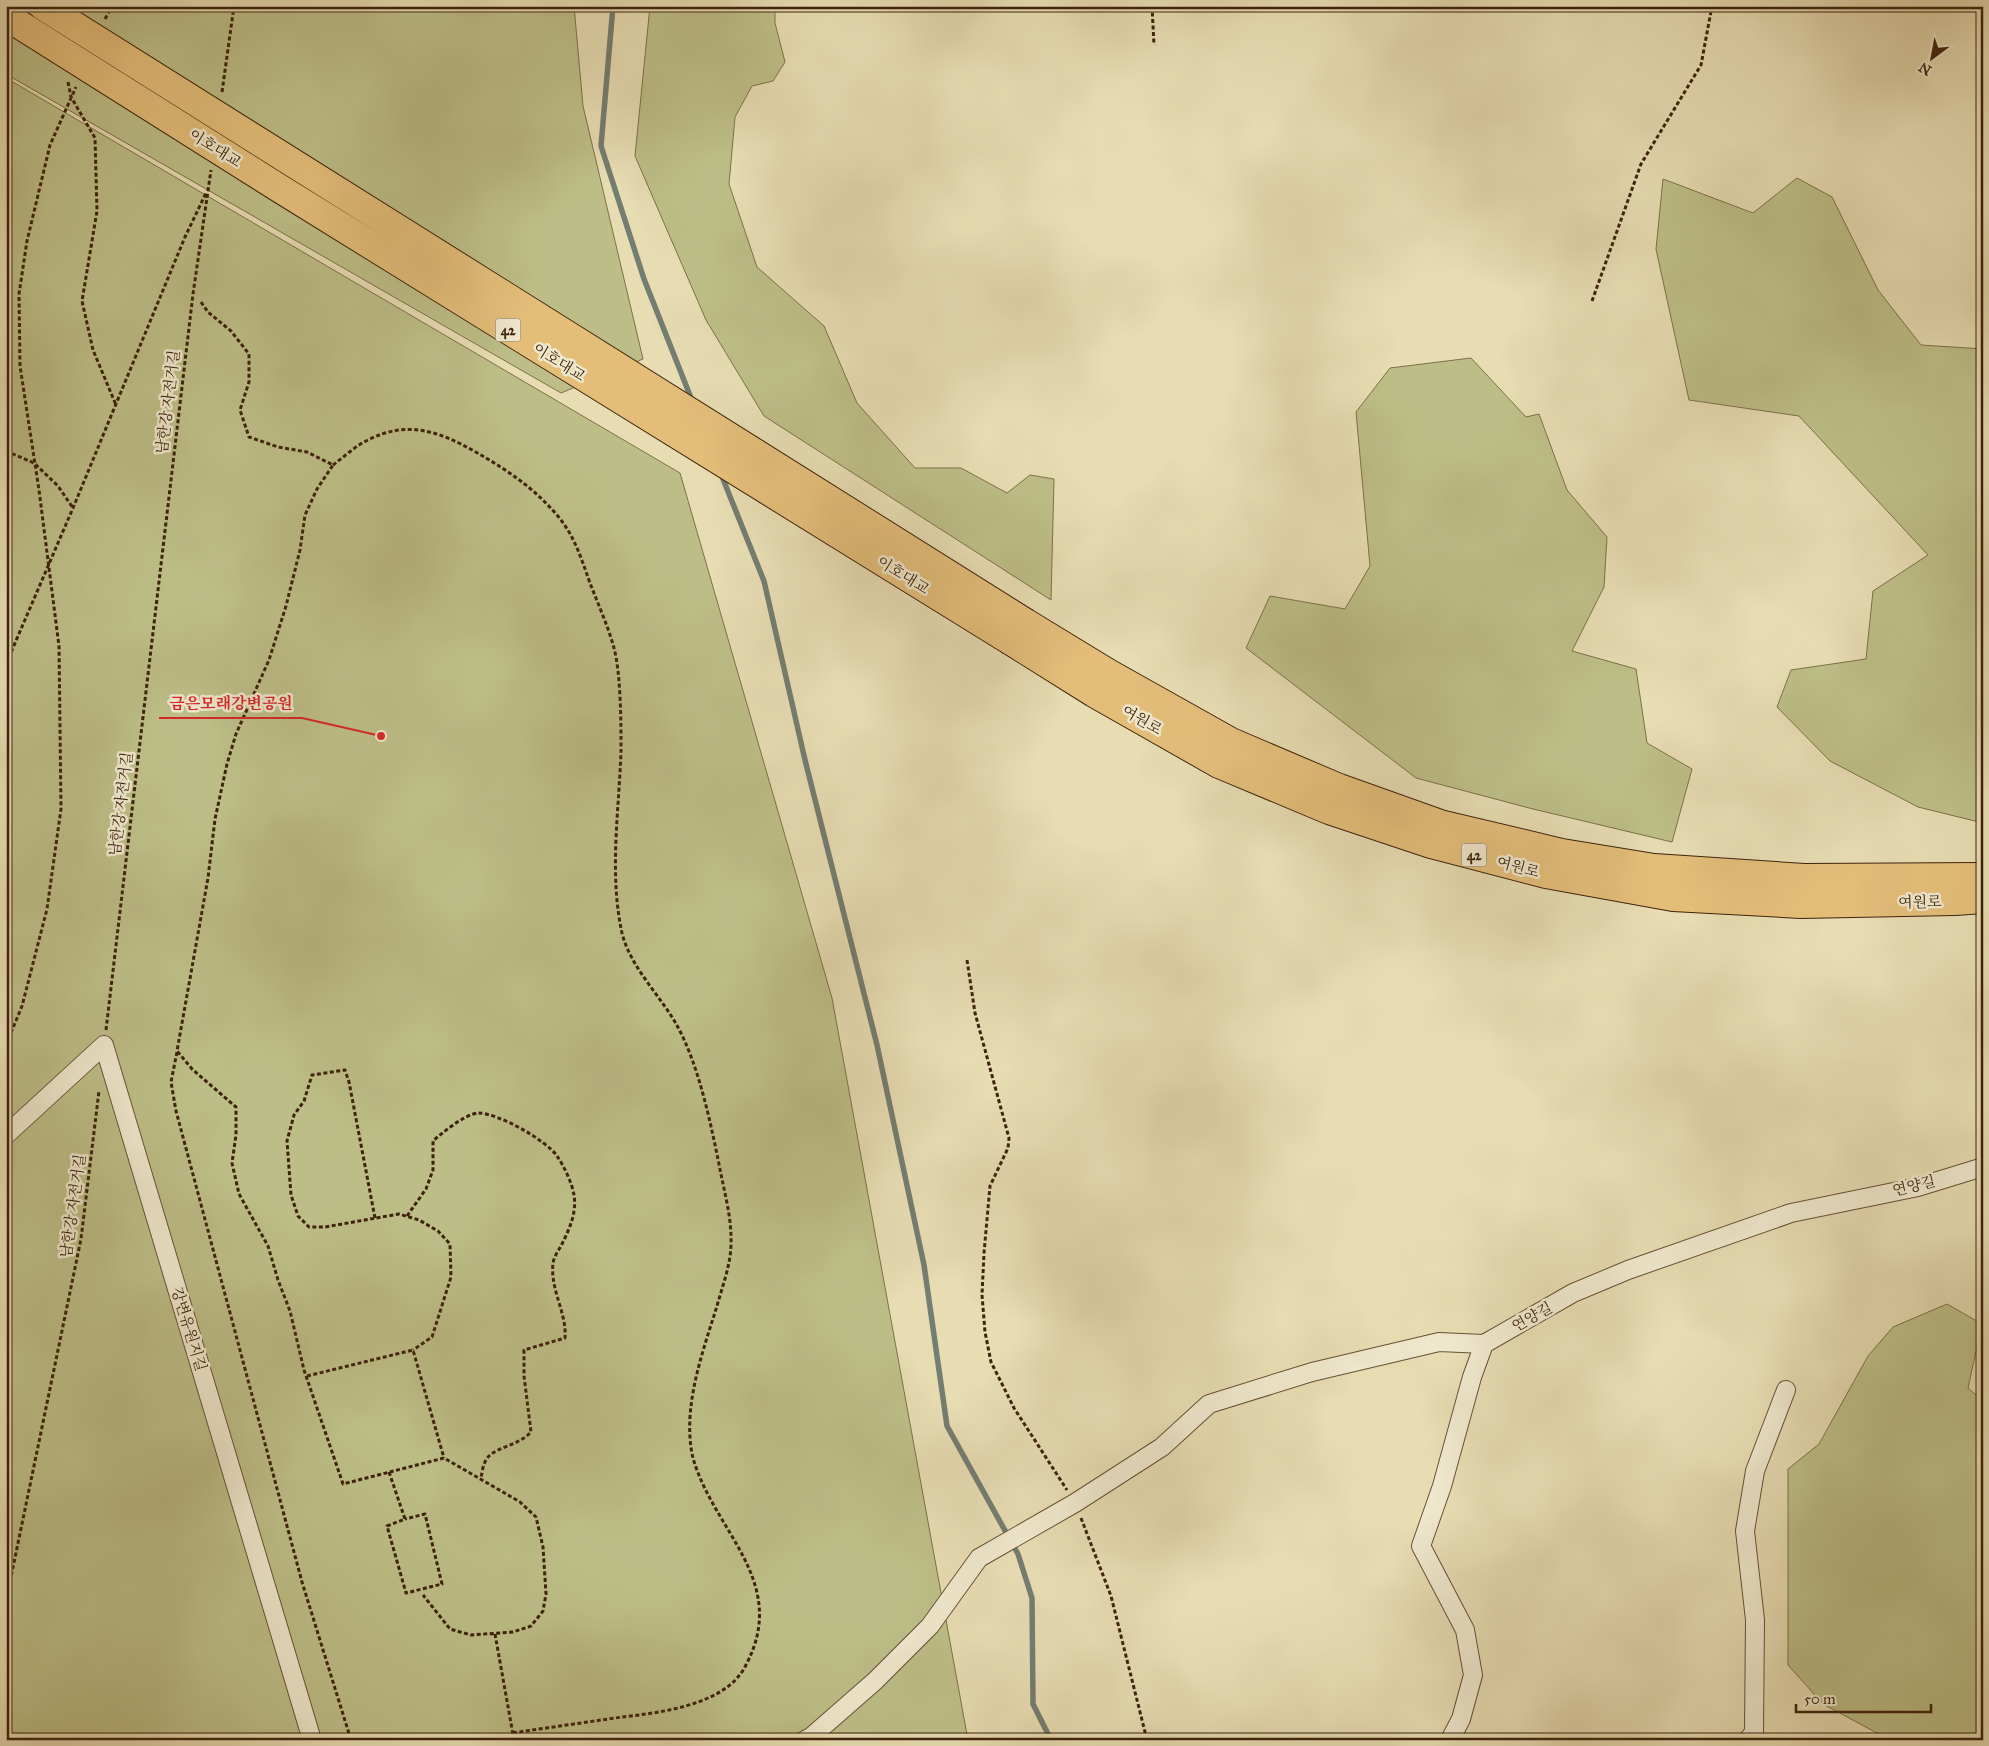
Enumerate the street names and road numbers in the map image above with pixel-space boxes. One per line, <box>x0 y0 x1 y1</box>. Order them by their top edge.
street label: 이호대교 <box>186 125 245 171</box>
road number: 42 <box>496 318 520 342</box>
street label: 이호대교 <box>530 339 589 385</box>
street label: 남한강 자전거길 <box>153 349 183 455</box>
street label: 이호대교 <box>874 552 933 598</box>
street label: 여원로 <box>1119 701 1166 739</box>
street label: 남한강 자전거길 <box>106 751 136 857</box>
road number: 42 <box>1462 844 1486 866</box>
street label: 여원로 <box>1495 853 1542 881</box>
street label: 여원로 <box>1898 893 1942 911</box>
street label: 남한강 자전거길 <box>57 1153 89 1259</box>
street label: 연양길 <box>1891 1172 1937 1200</box>
street label: 강변유원지길 <box>168 1285 210 1373</box>
street label: 연양길 <box>1509 1299 1555 1335</box>

